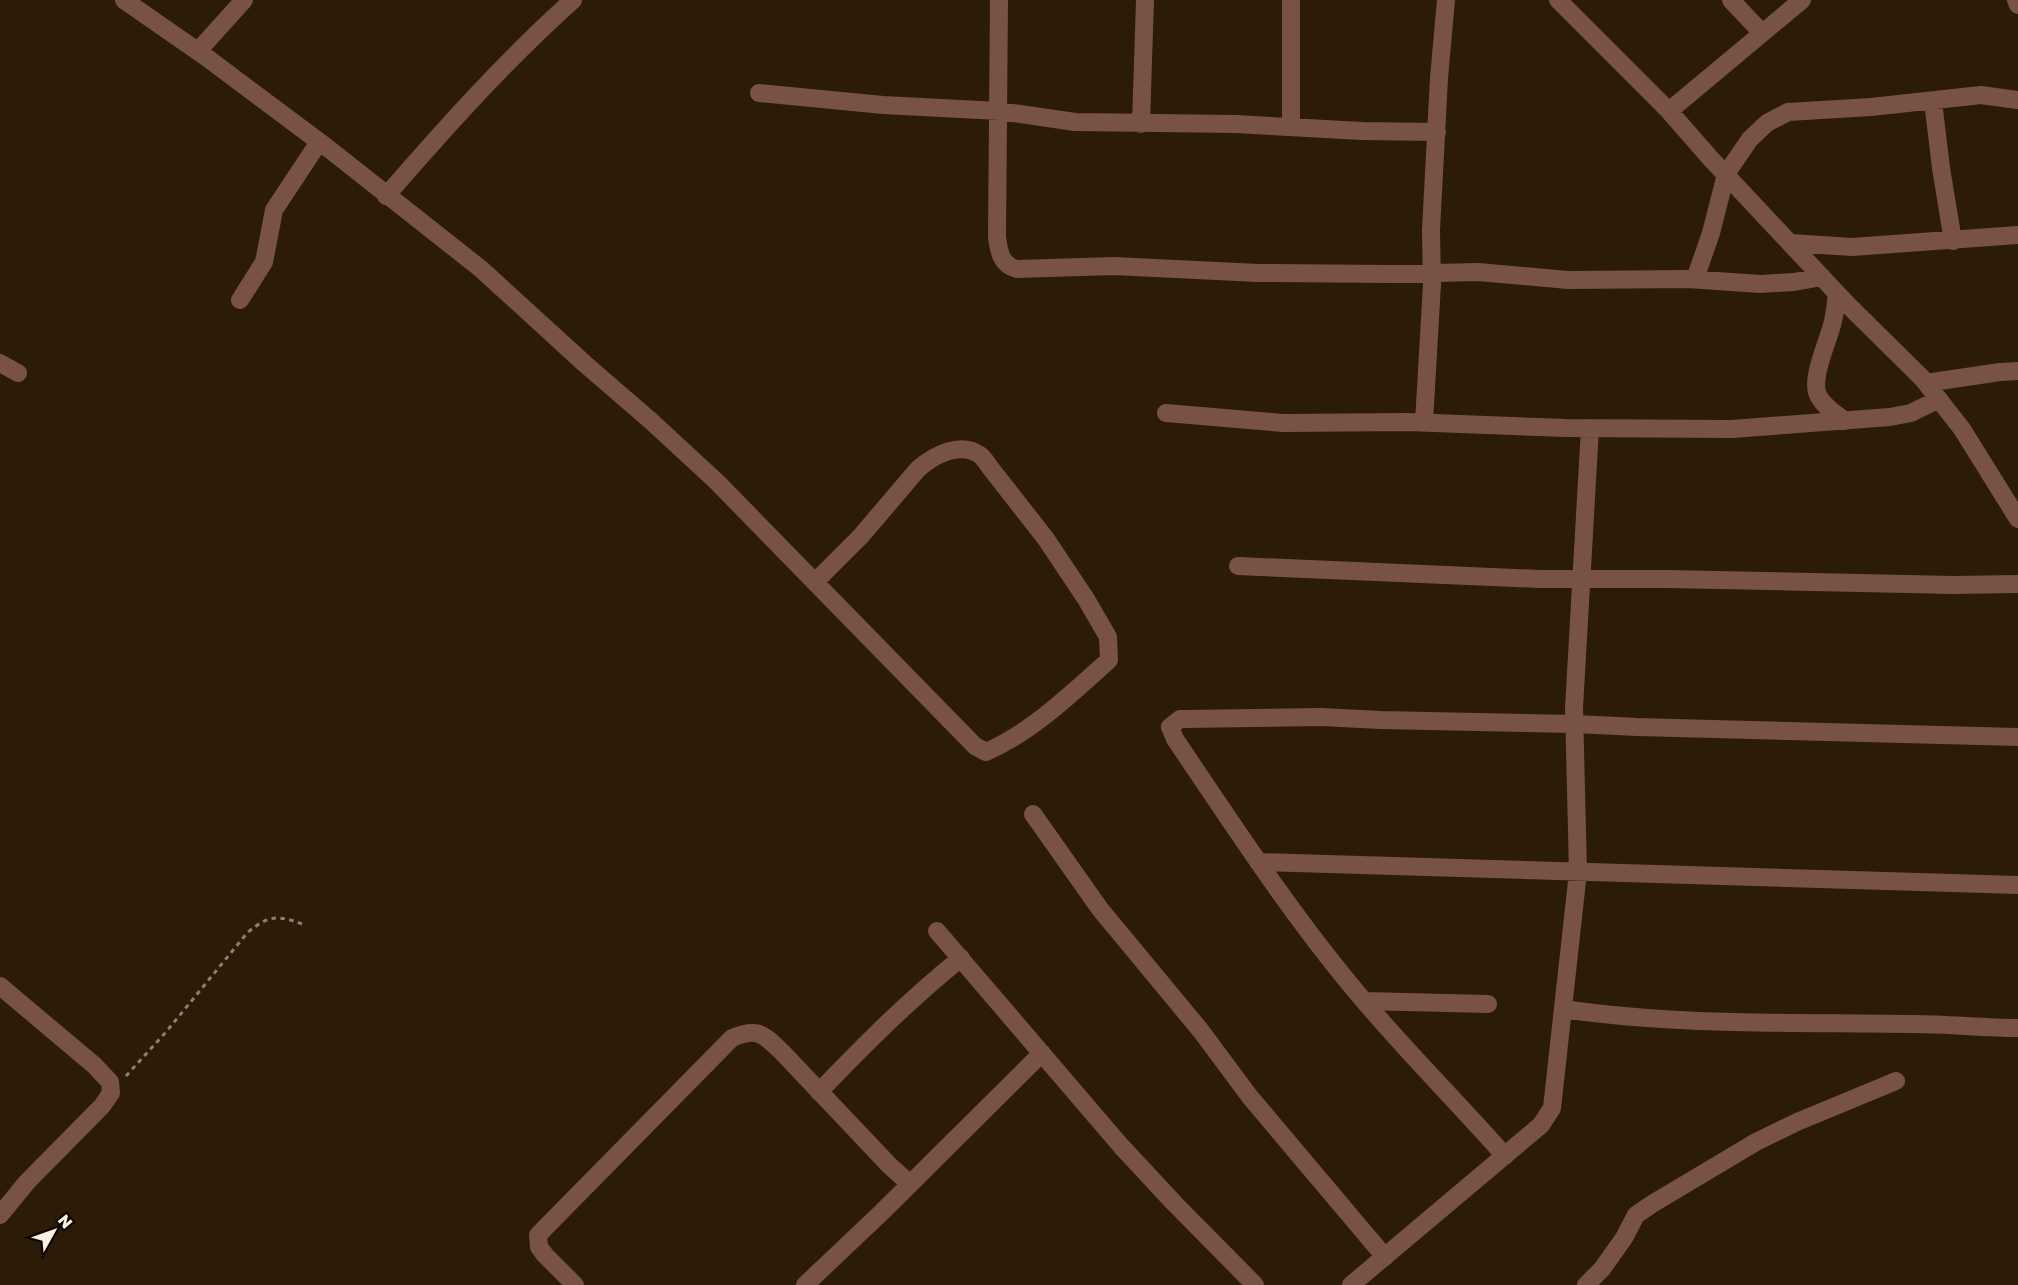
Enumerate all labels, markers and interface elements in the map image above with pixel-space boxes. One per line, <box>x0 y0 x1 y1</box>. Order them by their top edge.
north arrow <box>24 1201 84 1261</box>
text: N <box>54 1210 77 1232</box>

